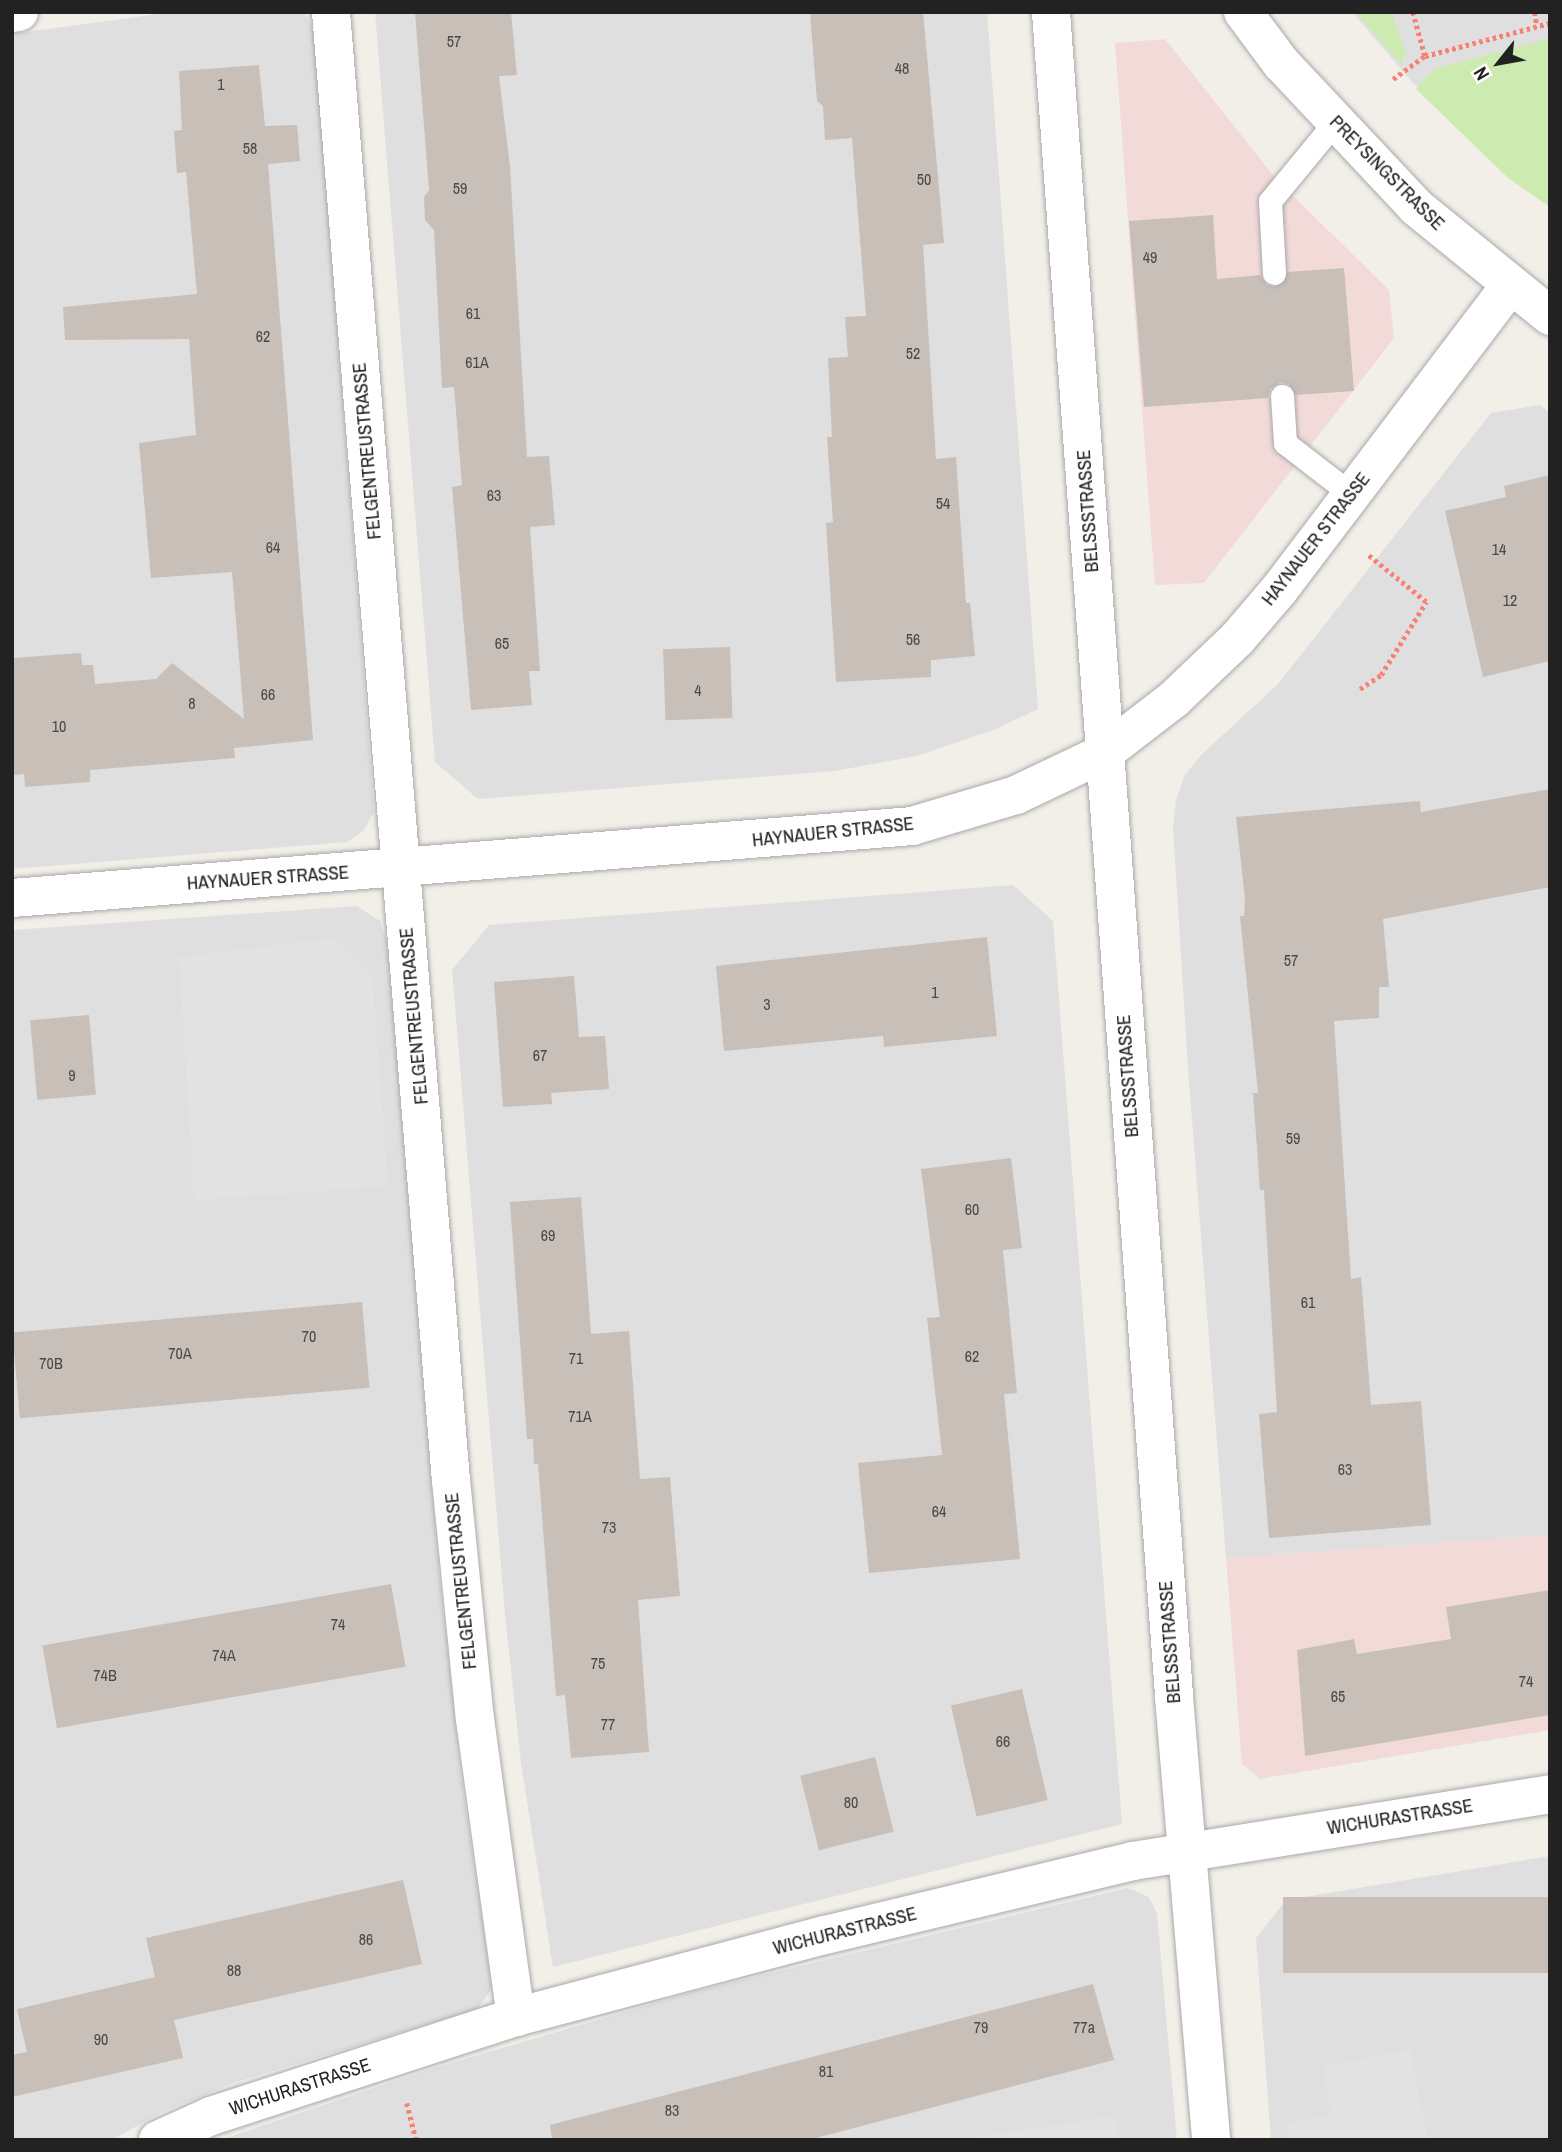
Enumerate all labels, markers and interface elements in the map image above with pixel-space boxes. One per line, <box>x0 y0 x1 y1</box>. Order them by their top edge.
north arrow <box>1464 28 1534 98</box>
house number: 57 <box>447 31 461 51</box>
house number: 48 <box>895 58 909 78</box>
text: N <box>1467 62 1495 85</box>
house number: 1 <box>217 74 225 94</box>
street label: PREYSINGSTRASSE <box>1325 111 1449 235</box>
house number: 58 <box>243 138 257 158</box>
house number: 50 <box>917 169 931 189</box>
house number: 59 <box>453 178 467 198</box>
house number: 49 <box>1143 247 1157 267</box>
house number: 61 <box>466 303 480 323</box>
house number: 62 <box>256 326 270 346</box>
house number: 52 <box>906 343 920 363</box>
house number: 61A <box>465 352 489 372</box>
street label: FELGENTREUSTRASSE <box>348 362 386 540</box>
street label: BELSSSTRASSE <box>1072 449 1104 573</box>
street label: HAYNAUER STRASSE <box>1257 468 1375 610</box>
house number: 63 <box>487 485 501 505</box>
house number: 54 <box>936 493 950 513</box>
house number: 64 <box>266 537 280 557</box>
house number: 14 <box>1492 539 1506 559</box>
house number: 12 <box>1503 590 1517 610</box>
house number: 56 <box>906 629 920 649</box>
house number: 65 <box>495 633 509 653</box>
house number: 4 <box>694 680 702 700</box>
house number: 66 <box>261 684 275 704</box>
house number: 8 <box>188 693 196 713</box>
house number: 10 <box>52 716 66 736</box>
street label: HAYNAUER STRASSE <box>751 812 915 852</box>
street label: HAYNAUER STRASSE <box>186 861 350 895</box>
street label: FELGENTREUSTRASSE <box>395 927 433 1105</box>
house number: 57 <box>1284 950 1298 970</box>
house number: 1 <box>931 982 939 1002</box>
house number: 3 <box>763 994 771 1014</box>
street label: BELSSSTRASSE <box>1112 1014 1144 1138</box>
house number: 67 <box>533 1045 547 1065</box>
house number: 9 <box>68 1065 76 1085</box>
house number: 59 <box>1286 1128 1300 1148</box>
house number: 60 <box>965 1199 979 1219</box>
house number: 69 <box>541 1225 555 1245</box>
house number: 61 <box>1301 1292 1315 1312</box>
house number: 70 <box>302 1326 316 1346</box>
house number: 70A <box>168 1343 192 1363</box>
house number: 62 <box>965 1346 979 1366</box>
house number: 71 <box>569 1348 583 1368</box>
house number: 70B <box>39 1353 63 1373</box>
house number: 71A <box>568 1406 592 1426</box>
house number: 63 <box>1338 1459 1352 1479</box>
street label: FELGENTREUSTRASSE <box>440 1492 482 1670</box>
house number: 64 <box>932 1501 946 1521</box>
house number: 73 <box>602 1517 616 1537</box>
street label: BELSSSTRASSE <box>1154 1580 1186 1704</box>
house number: 74 <box>331 1614 345 1634</box>
house number: 74A <box>212 1645 236 1665</box>
house number: 75 <box>591 1653 605 1673</box>
house number: 74B <box>93 1665 117 1685</box>
house number: 74 <box>1519 1671 1533 1691</box>
house number: 65 <box>1331 1686 1345 1706</box>
house number: 77 <box>601 1714 615 1734</box>
house number: 66 <box>996 1731 1010 1751</box>
house number: 80 <box>844 1792 858 1812</box>
street label: WICHURASTRASSE <box>1326 1794 1474 1840</box>
street label: WICHURASTRASSE <box>771 1902 919 1960</box>
house number: 86 <box>359 1929 373 1949</box>
house number: 88 <box>227 1960 241 1980</box>
house number: 79 <box>974 2017 988 2037</box>
house number: 77a <box>1073 2017 1095 2037</box>
house number: 90 <box>94 2029 108 2049</box>
street label: WICHURASTRASSE <box>227 2053 373 2121</box>
house number: 81 <box>819 2061 833 2081</box>
house number: 83 <box>665 2100 679 2120</box>

